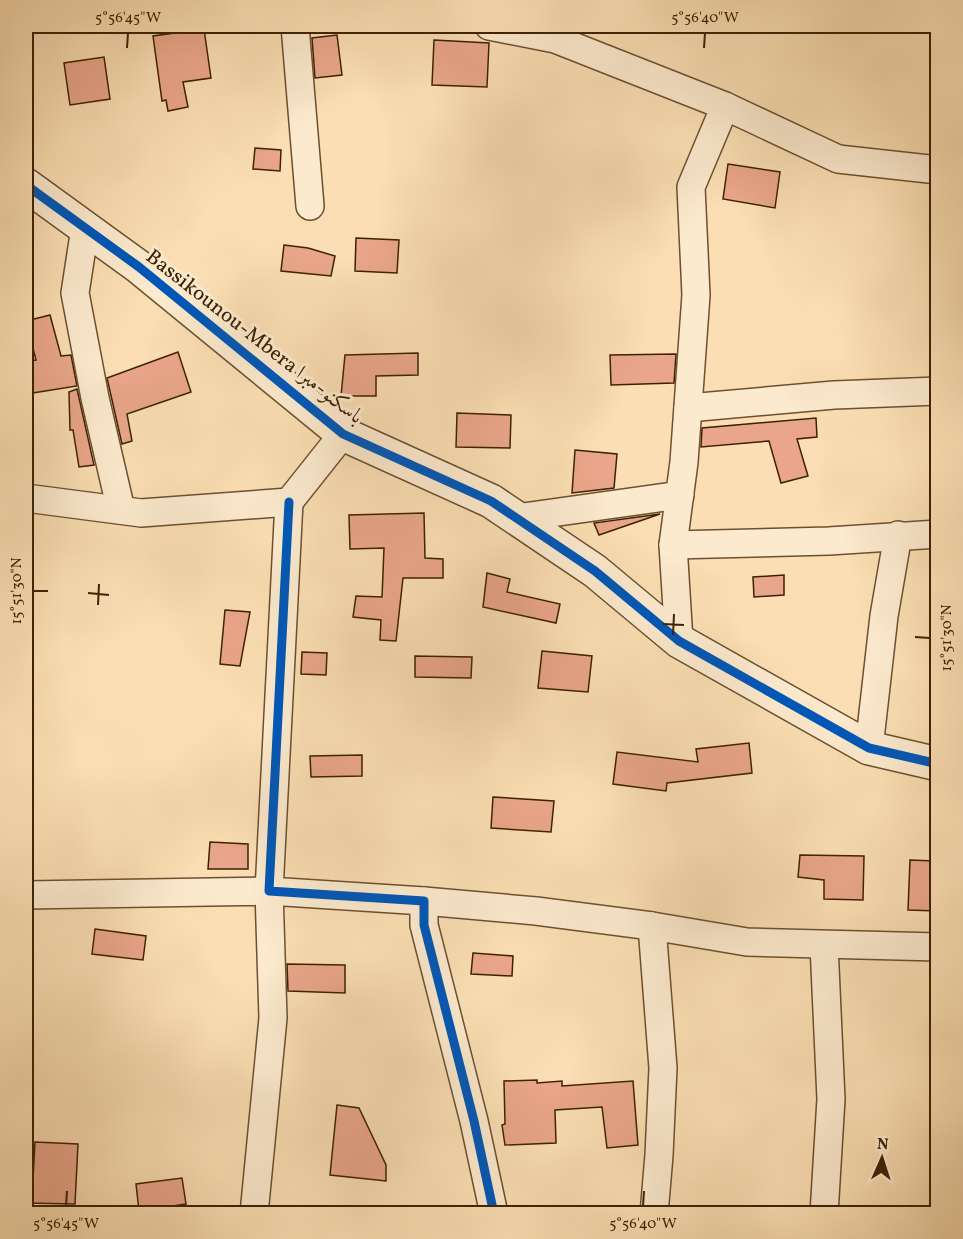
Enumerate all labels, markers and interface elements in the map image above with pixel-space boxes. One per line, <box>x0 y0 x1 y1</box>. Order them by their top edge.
text: 5°56'45"W <box>95 8 161 29</box>
text: 5°56'40"W <box>671 8 739 29</box>
street label: Bassikounou-Mbera باسكنو-مبرا <box>139 243 369 431</box>
text: 15°51'30"N <box>7 557 28 625</box>
text: 15°51'30"N <box>937 604 958 672</box>
north arrow <box>852 1128 912 1188</box>
text: N <box>876 1134 889 1156</box>
text: 5°56'45"W <box>33 1214 99 1235</box>
text: 5°56'40"W <box>609 1214 677 1235</box>

